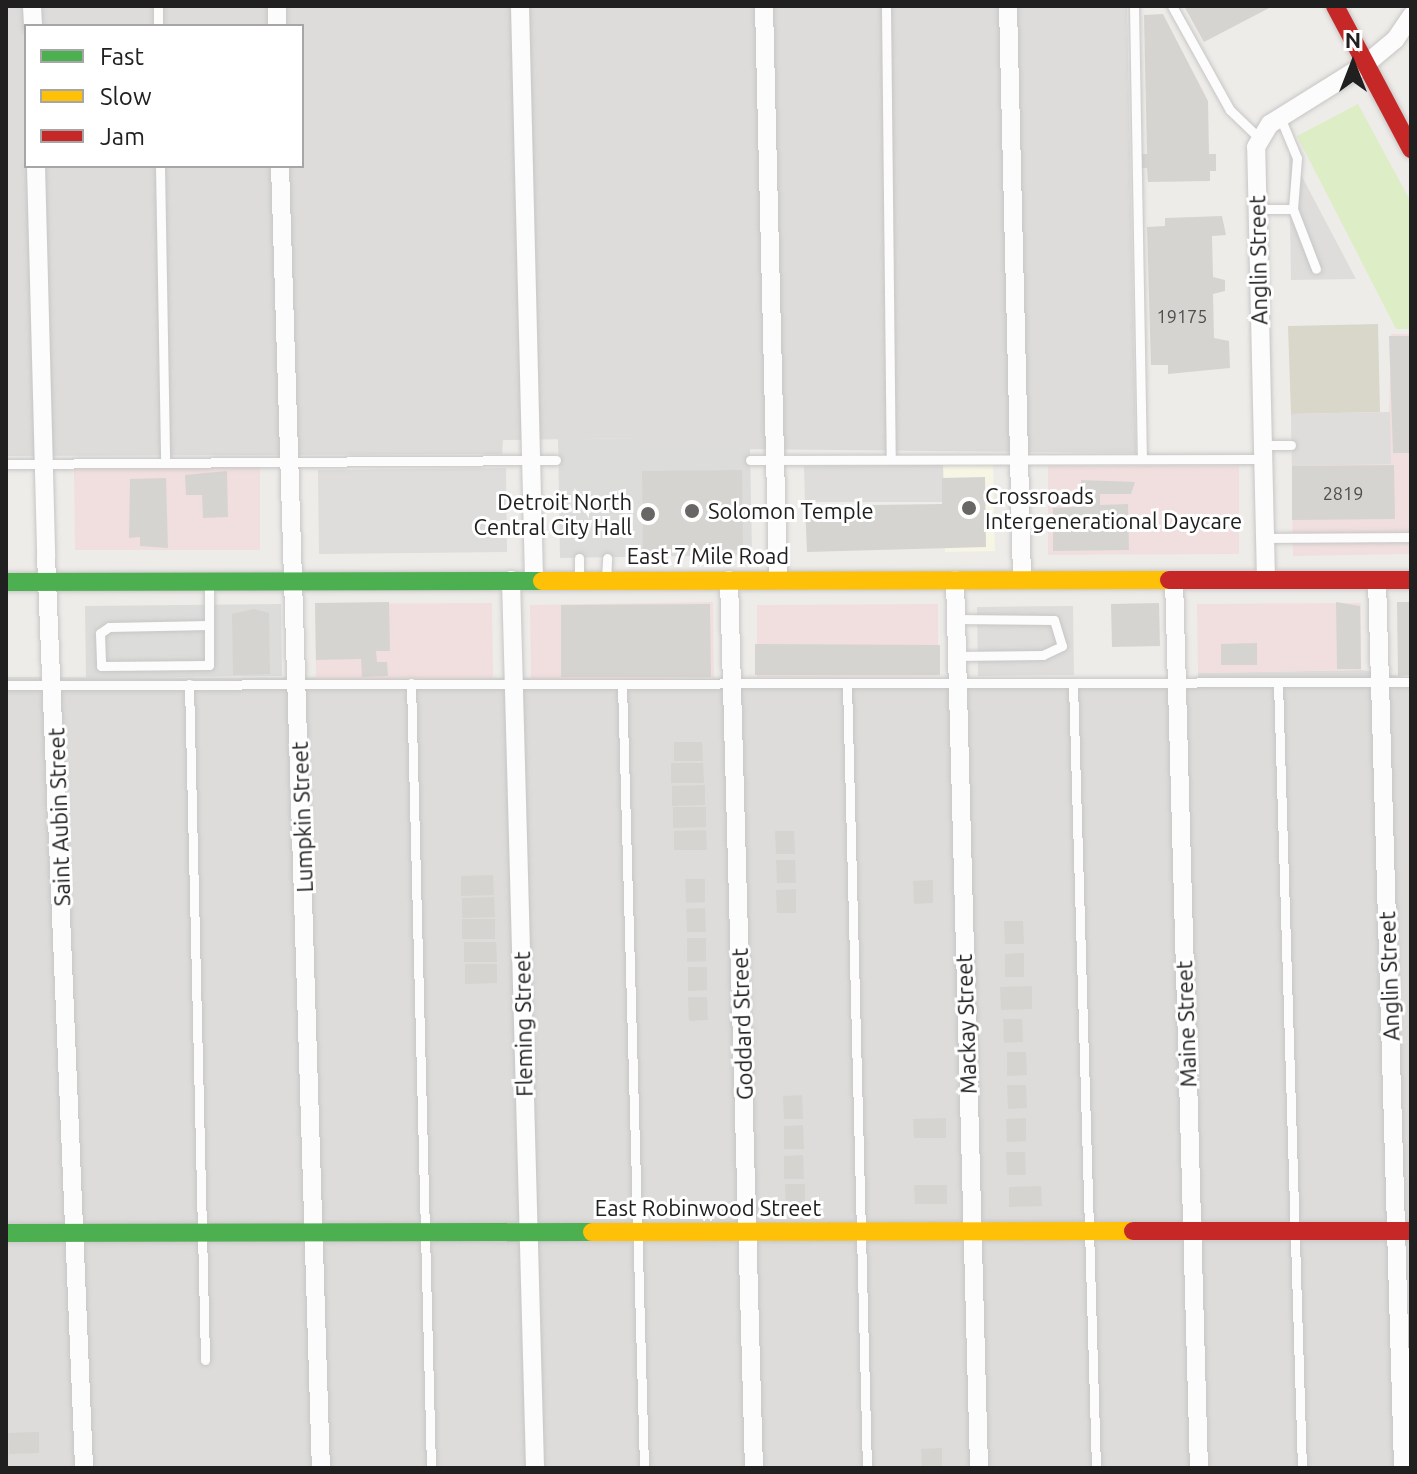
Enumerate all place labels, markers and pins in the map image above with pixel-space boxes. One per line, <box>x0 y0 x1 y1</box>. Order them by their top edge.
place label: Crossroads Intergenerational Daycare <box>985 482 1242 534</box>
place label: Detroit North Central City Hall <box>473 488 632 540</box>
place label: Solomon Temple <box>708 498 874 524</box>
marker: Crossroads Intergenerational Daycare <box>960 499 978 517</box>
marker: Solomon Temple <box>683 502 701 520</box>
marker: Detroit North Central City Hall <box>639 505 657 523</box>

